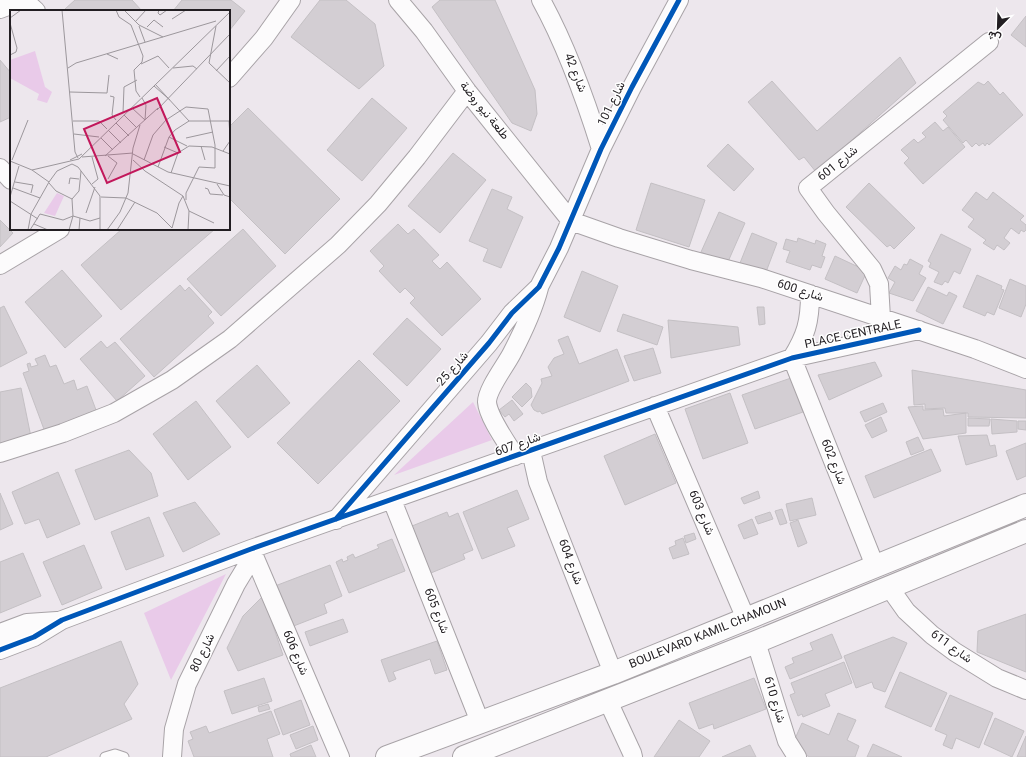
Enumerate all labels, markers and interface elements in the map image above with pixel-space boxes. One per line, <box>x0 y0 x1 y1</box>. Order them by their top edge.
north arrow <box>978 8 1018 48</box>
inset map <box>10 10 230 230</box>
text: ش <box>985 25 1004 46</box>
street label: شارع 42 <box>559 51 591 95</box>
street label: طلعة نيو روضة <box>455 78 513 144</box>
street label: شارع 101 <box>593 79 631 129</box>
street label: شارع 601 <box>814 142 862 186</box>
street label: شارع 600 <box>775 275 825 307</box>
street label: PLACE CENTRALE <box>803 316 903 354</box>
street label: شارع 25 <box>433 348 473 390</box>
street label: شارع 607 <box>493 428 543 462</box>
street label: شارع 602 <box>816 437 850 487</box>
street label: شارع 603 <box>683 488 719 538</box>
street label: شارع 604 <box>553 537 587 587</box>
street label: شارع 605 <box>419 586 453 636</box>
street label: BOULEVARD KAMIL CHAMOUN <box>627 594 789 674</box>
street label: شارع 611 <box>926 626 976 668</box>
street label: شارع 606 <box>277 628 313 678</box>
street label: شارع 80 <box>186 631 220 675</box>
street label: شارع 610 <box>758 675 790 725</box>

